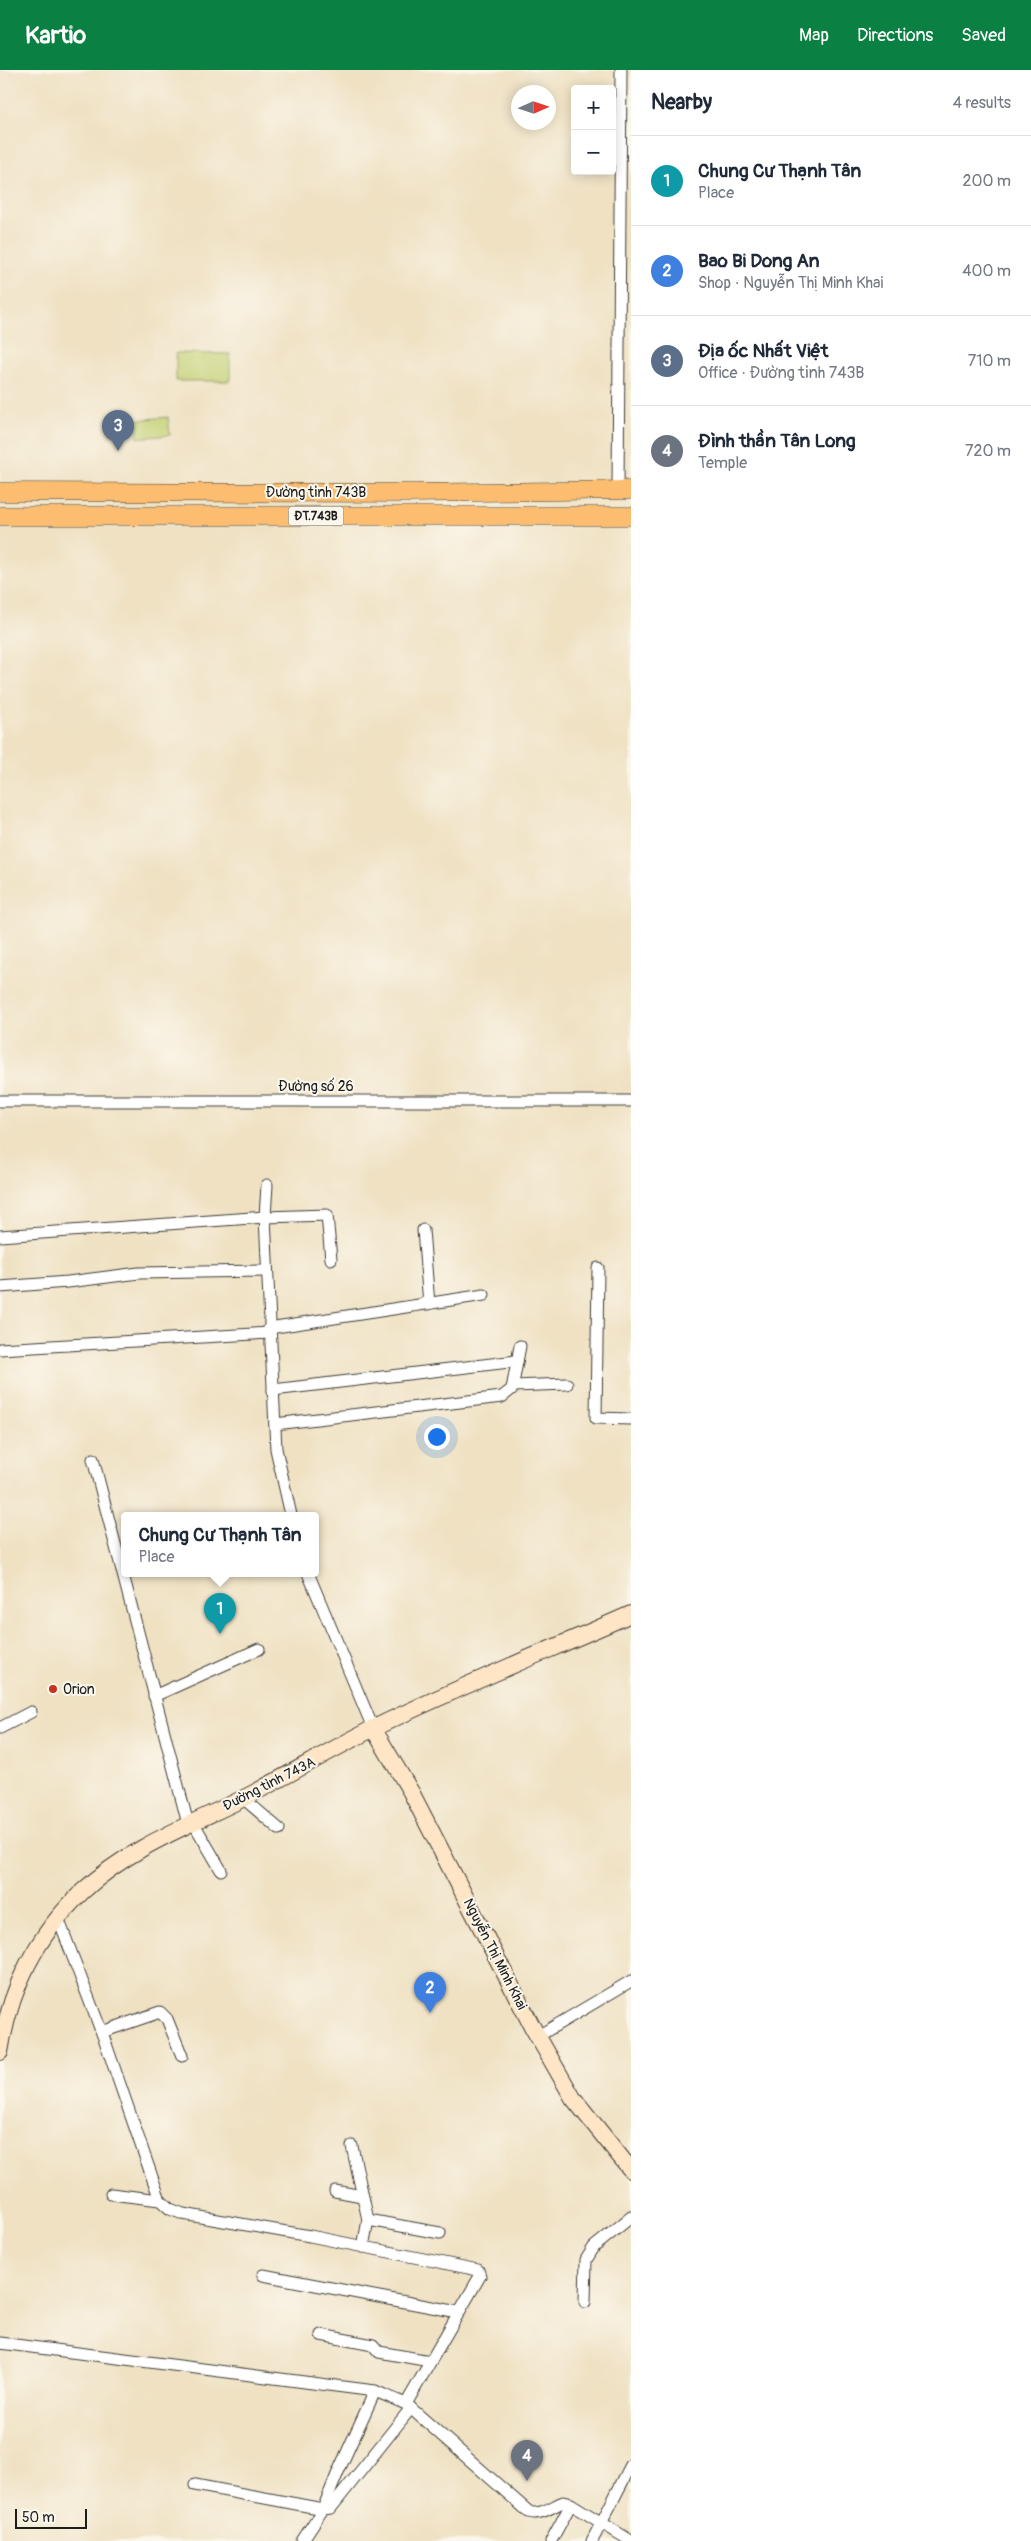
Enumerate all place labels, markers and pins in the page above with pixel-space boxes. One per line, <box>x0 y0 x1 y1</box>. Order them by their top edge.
pin: 3 <box>102 410 134 451</box>
pin: 1 <box>204 1593 236 1634</box>
place label: Orion <box>63 1681 95 1698</box>
marker: Orion <box>47 1683 59 1695</box>
pin: 2 <box>414 1972 446 2013</box>
pin: 4 <box>511 2440 543 2481</box>

